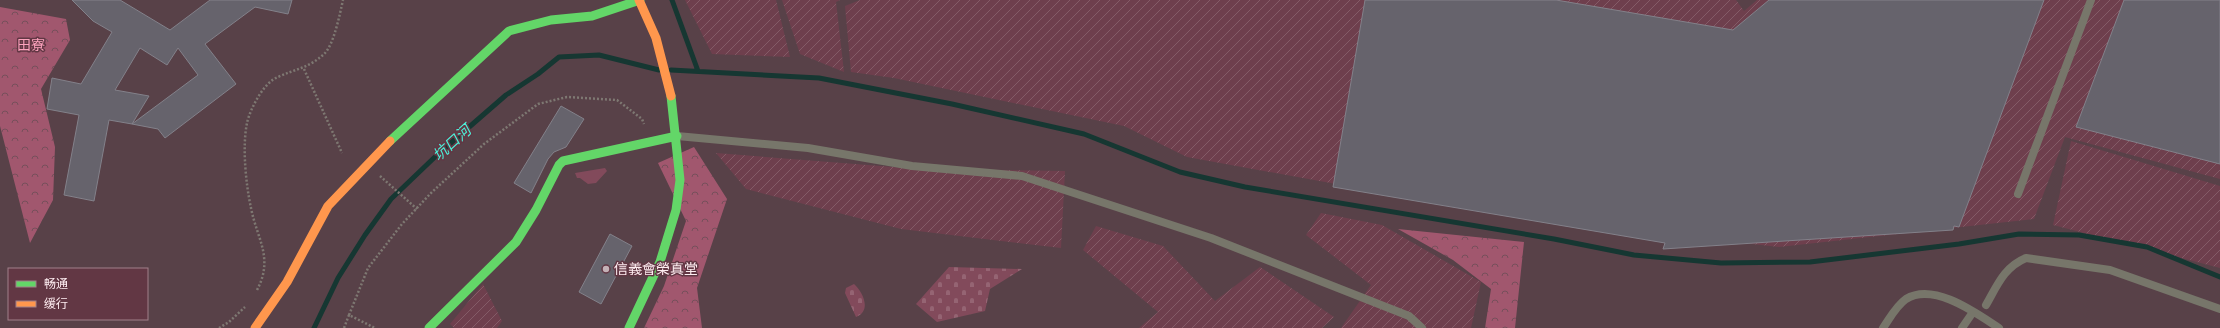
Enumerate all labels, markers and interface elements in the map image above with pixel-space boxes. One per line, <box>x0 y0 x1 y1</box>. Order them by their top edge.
park label: 田寮 <box>17 37 45 54</box>
water label: 坑口河 <box>429 119 477 165</box>
place label: 信義會榮真堂 <box>614 261 698 278</box>
marker: 信義會榮真堂 <box>601 264 611 274</box>
legend <box>8 268 148 320</box>
text: 畅通 <box>44 277 68 292</box>
text: 缓行 <box>44 297 68 312</box>

